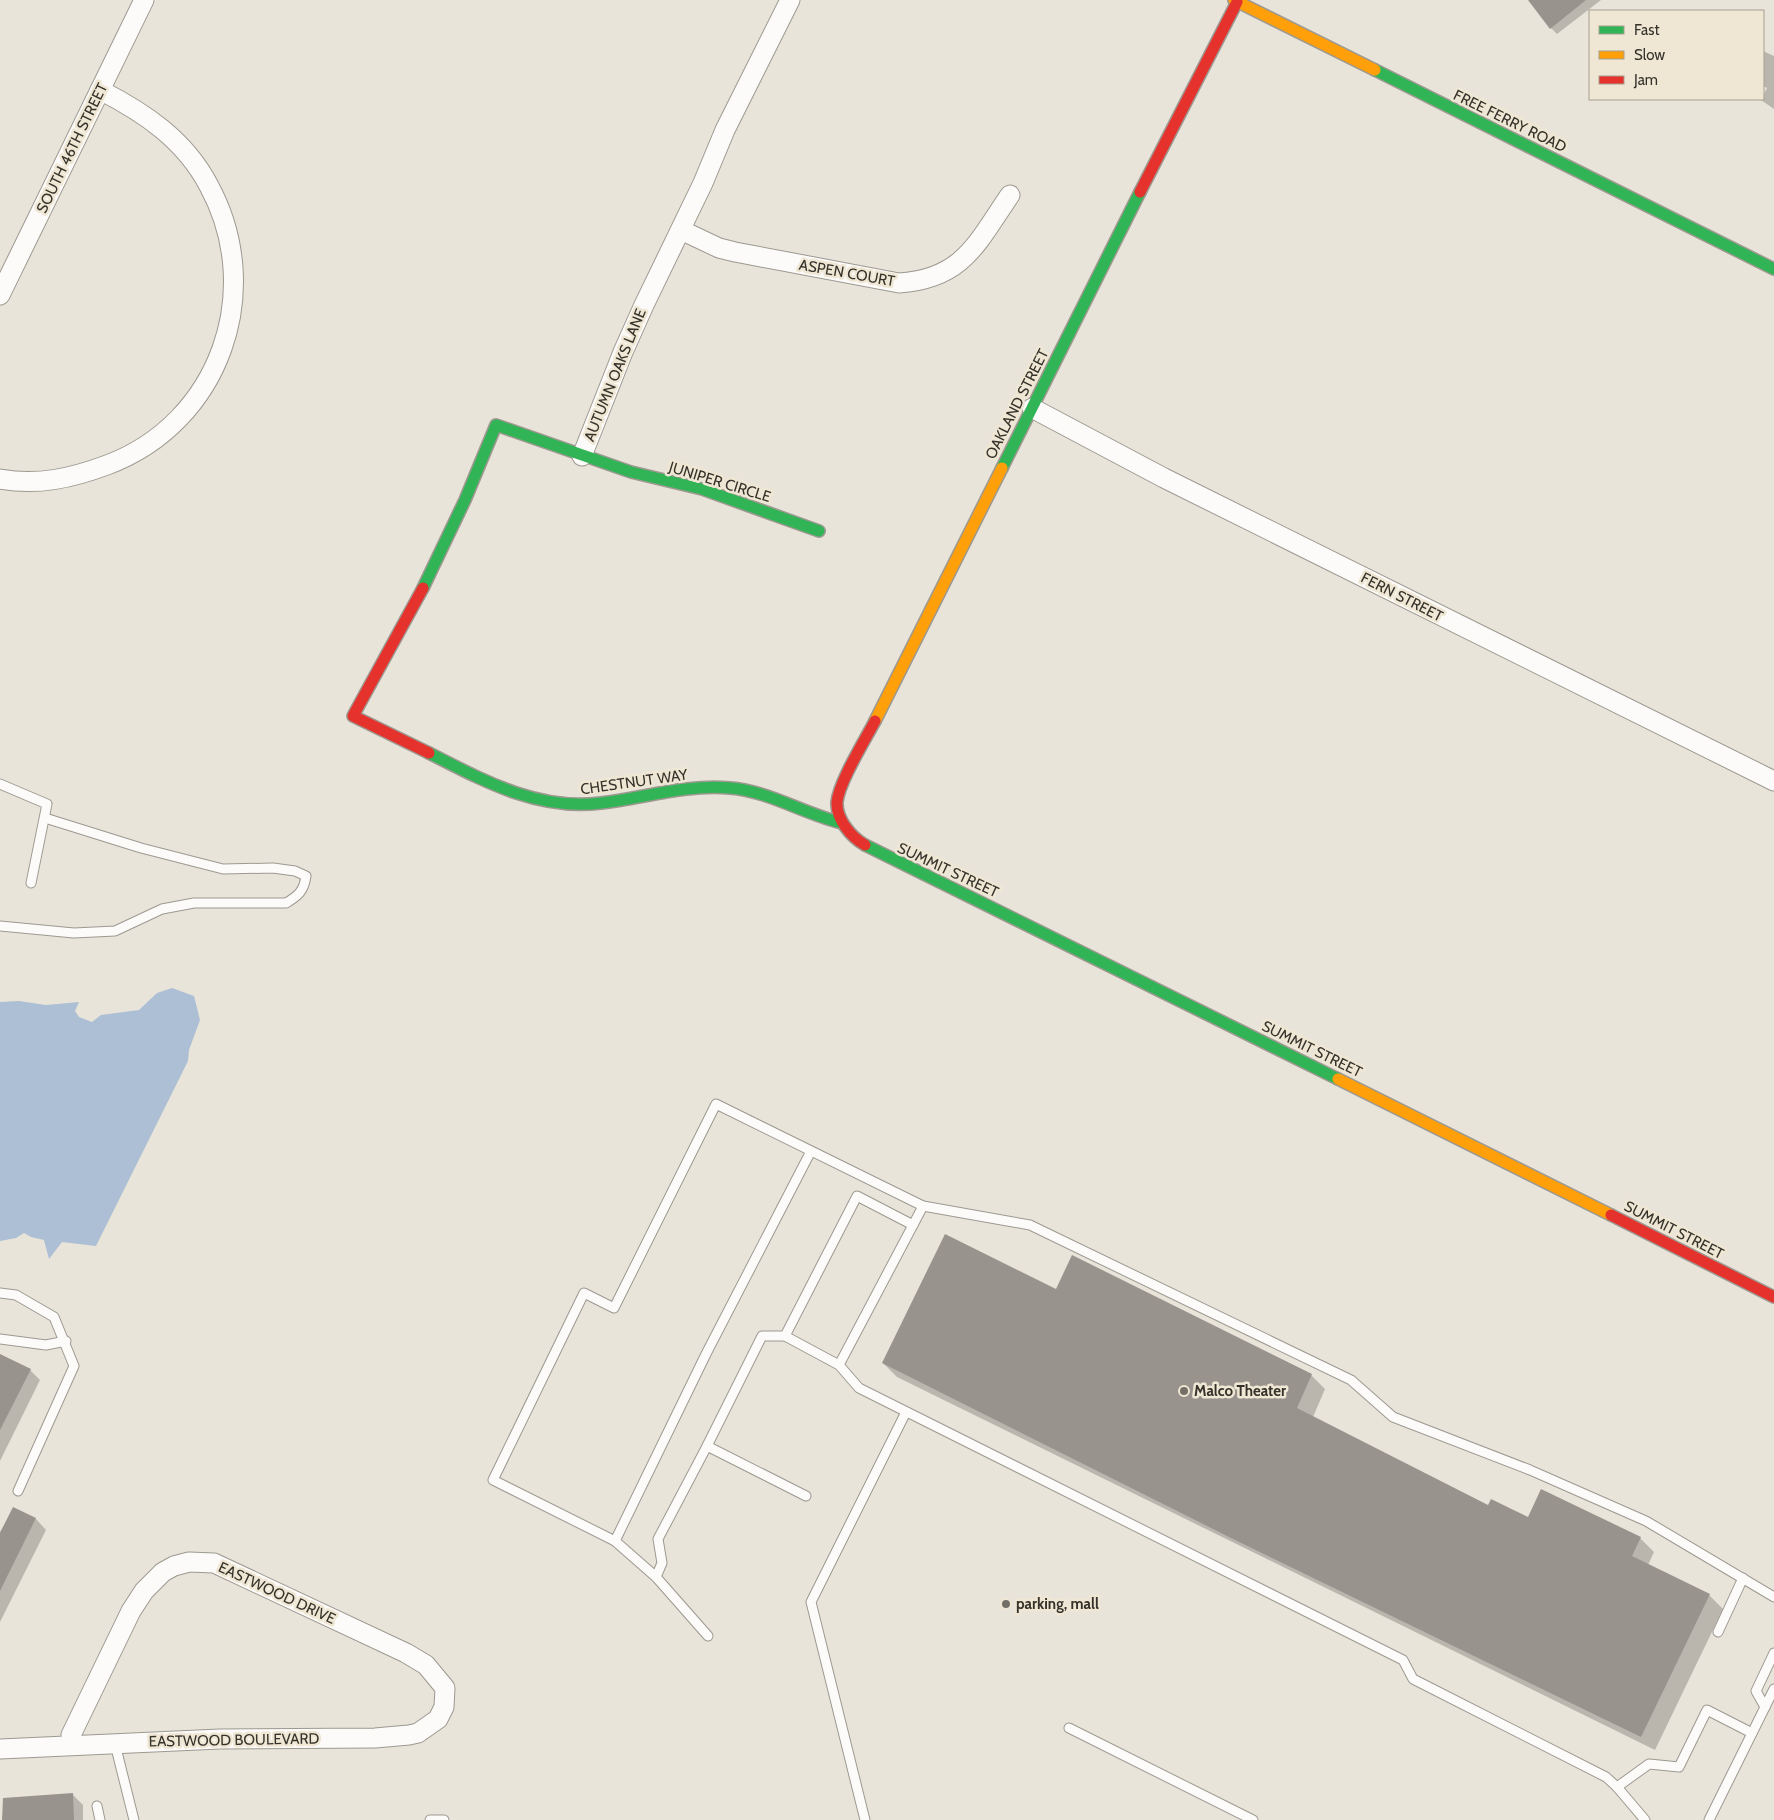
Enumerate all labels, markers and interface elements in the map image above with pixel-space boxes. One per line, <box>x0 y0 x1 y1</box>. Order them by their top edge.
legend <box>1589 10 1764 100</box>
text: Fast <box>1634 21 1659 39</box>
text: Slow <box>1634 46 1665 64</box>
text: Jam <box>1633 71 1658 89</box>
street label: SOUTH 46TH STREET <box>33 80 111 216</box>
street label: FREE FERRY ROAD <box>1451 86 1569 156</box>
street label: ASPEN COURT <box>798 256 896 290</box>
street label: AUTUMN OAKS LANE <box>580 306 650 444</box>
street label: OAKLAND STREET <box>981 346 1053 462</box>
street label: JUNIPER CIRCLE <box>666 458 773 506</box>
street label: FERN STREET <box>1358 569 1446 625</box>
street label: CHESTNUT WAY <box>579 765 689 798</box>
street label: SUMMIT STREET <box>895 839 1001 901</box>
street label: SUMMIT STREET <box>1259 1017 1365 1081</box>
street label: SUMMIT STREET <box>1621 1197 1727 1263</box>
place label: Malco Theater <box>1194 1382 1286 1400</box>
marker: Malco Theater <box>1178 1385 1190 1397</box>
street label: EASTWOOD DRIVE <box>216 1558 338 1628</box>
place label: parking, mall <box>1016 1595 1099 1613</box>
marker: parking, mall <box>1000 1598 1012 1610</box>
street label: EASTWOOD BOULEVARD <box>149 1730 320 1750</box>

